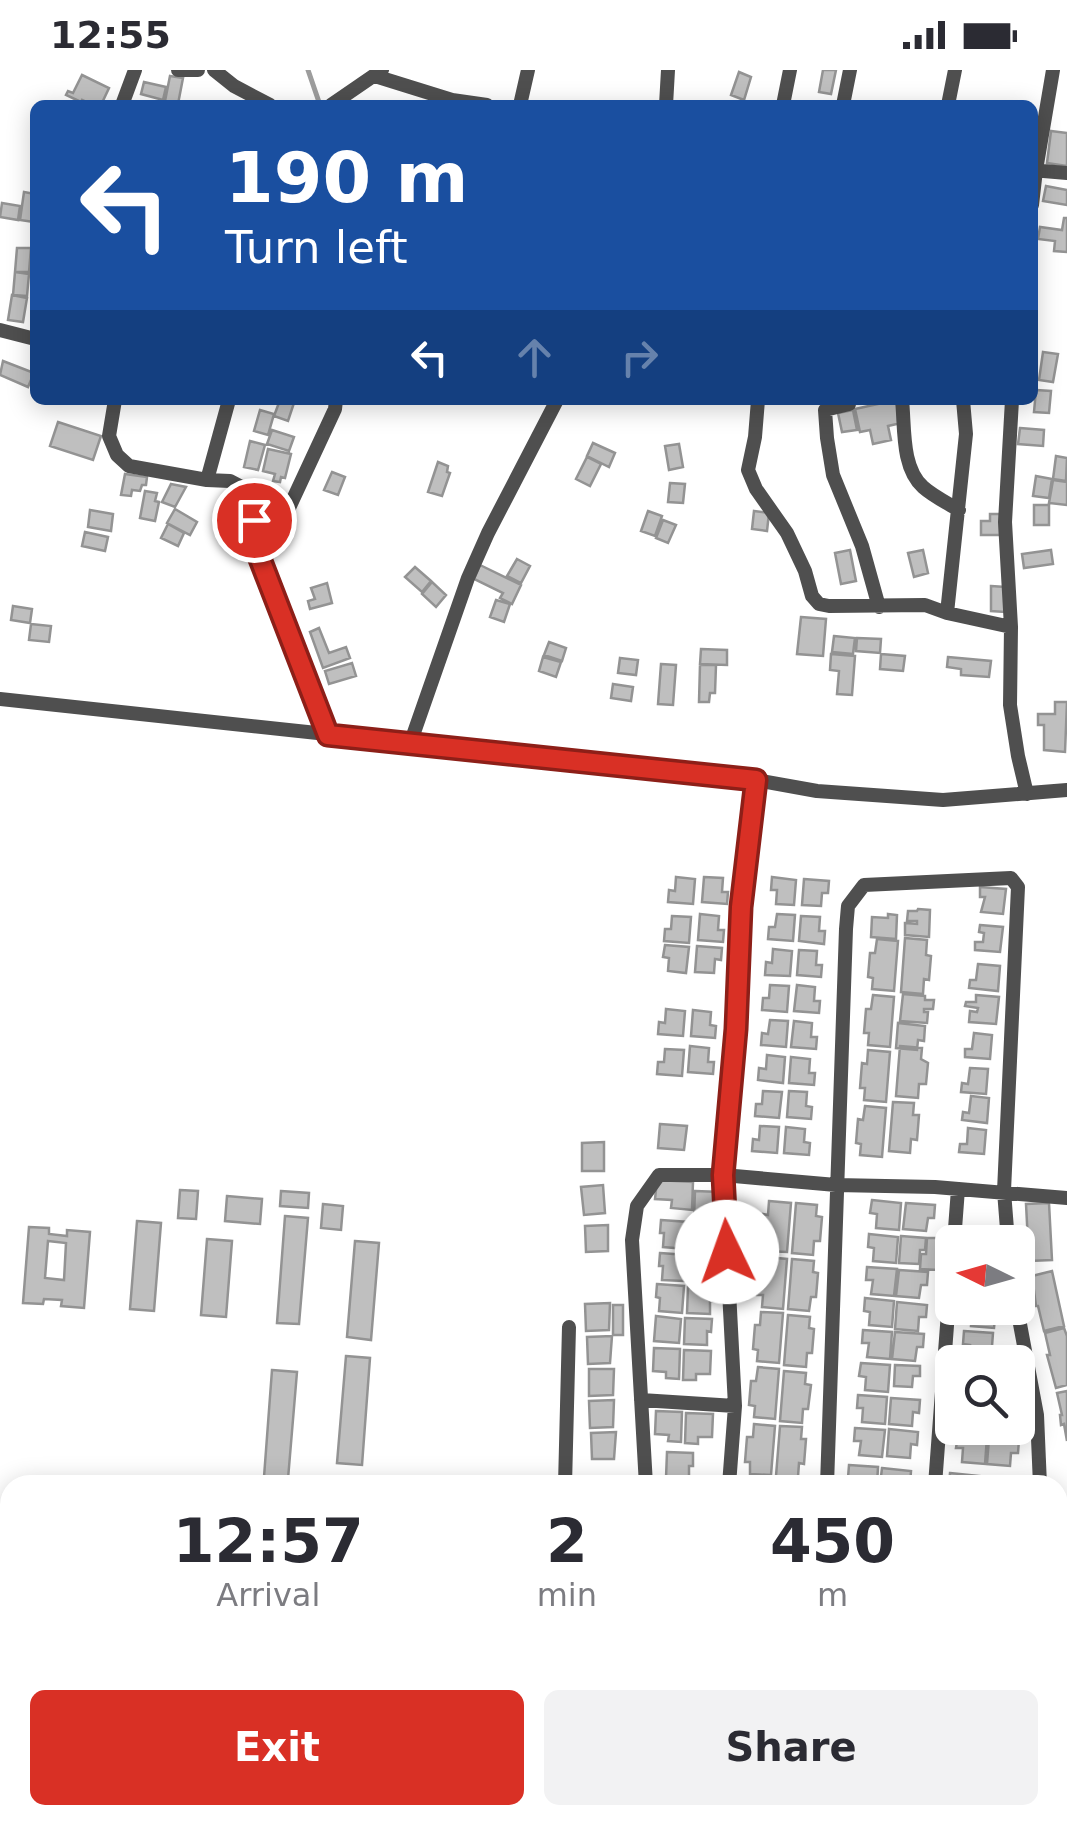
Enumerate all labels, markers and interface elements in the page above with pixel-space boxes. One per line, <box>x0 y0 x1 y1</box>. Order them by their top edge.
text: 12:55 <box>50 13 171 57</box>
text: 190 m <box>225 137 468 219</box>
icon: left <box>60 140 190 270</box>
text: Turn left <box>225 221 408 274</box>
icon: left <box>402 330 457 385</box>
icon: ahead <box>507 330 562 385</box>
icon: right <box>612 330 667 385</box>
pin <box>212 478 297 563</box>
icon: arrive <box>227 493 282 548</box>
position arrow <box>675 1200 779 1304</box>
north arrow <box>935 1225 1035 1325</box>
map controls <box>935 1225 1035 1445</box>
button: search <box>935 1345 1035 1445</box>
text: 12:57 <box>173 1506 364 1576</box>
text: 2 <box>546 1506 588 1576</box>
text: 450 <box>770 1506 895 1576</box>
text: Arrival <box>216 1576 320 1614</box>
text: min <box>537 1576 597 1614</box>
text: m <box>817 1576 848 1614</box>
button: Exit <box>30 1690 524 1805</box>
button: Share <box>544 1690 1038 1805</box>

